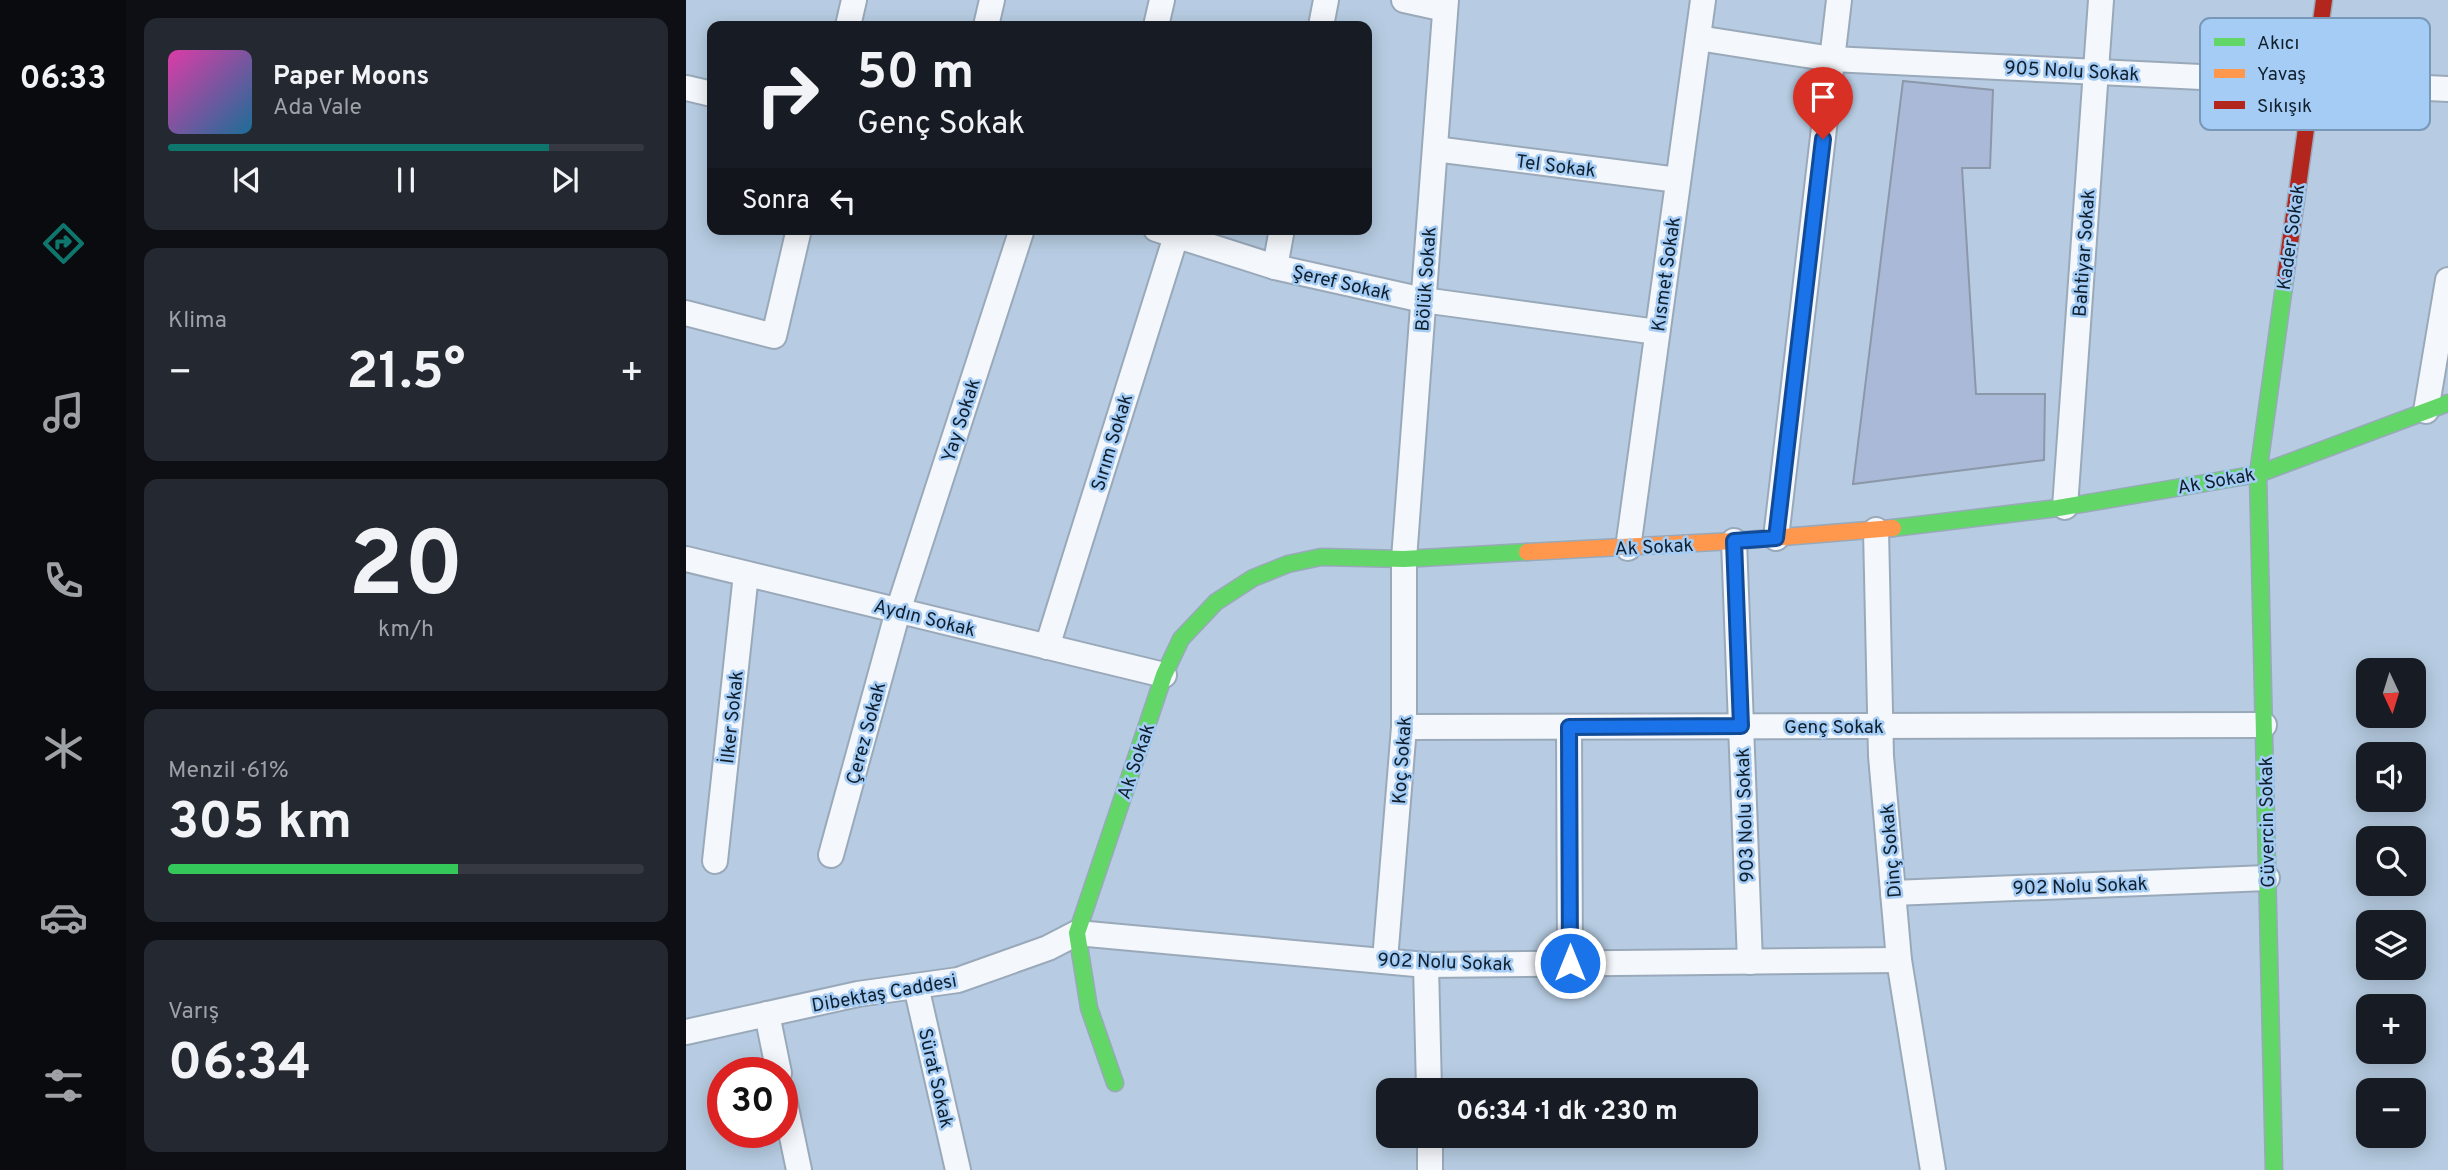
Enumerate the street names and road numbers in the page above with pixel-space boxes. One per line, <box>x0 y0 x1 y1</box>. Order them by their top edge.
street label: 905 Nolu Sokak <box>2004 56 2140 88</box>
street label: Tel Sokak <box>1514 150 1597 184</box>
street label: Kader Sokak <box>2273 183 2311 292</box>
street label: Bahtiyar Sokak <box>2069 189 2101 318</box>
street label: Kısmet Sokak <box>1647 215 1687 333</box>
street label: Bölük Sokak <box>1411 226 1443 332</box>
street label: Şeref Sokak <box>1290 261 1393 307</box>
street label: Yay Sokak <box>937 376 987 466</box>
street label: Sırım Sokak <box>1087 391 1139 494</box>
street label: Ak Sokak <box>2175 463 2257 501</box>
street label: Ak Sokak <box>1614 534 1694 562</box>
street label: Aydın Sokak <box>871 595 978 643</box>
street label: İlker Sokak <box>715 669 750 765</box>
street label: Çerez Sokak <box>842 680 892 787</box>
street label: Koç Sokak <box>1388 715 1418 805</box>
street label: Genç Sokak <box>1784 716 1884 740</box>
street label: Ak Sokak <box>1113 720 1161 803</box>
street label: 903 Nolu Sokak <box>1732 747 1760 883</box>
street label: Güvercin Sokak <box>2255 756 2281 888</box>
street label: Dinç Sokak <box>1876 803 1908 899</box>
street label: 902 Nolu Sokak <box>2012 873 2148 901</box>
street label: 902 Nolu Sokak <box>1377 949 1513 977</box>
street label: Dibektaş Caddesi <box>810 969 959 1019</box>
street label: Sürat Sokak <box>912 1026 958 1131</box>

